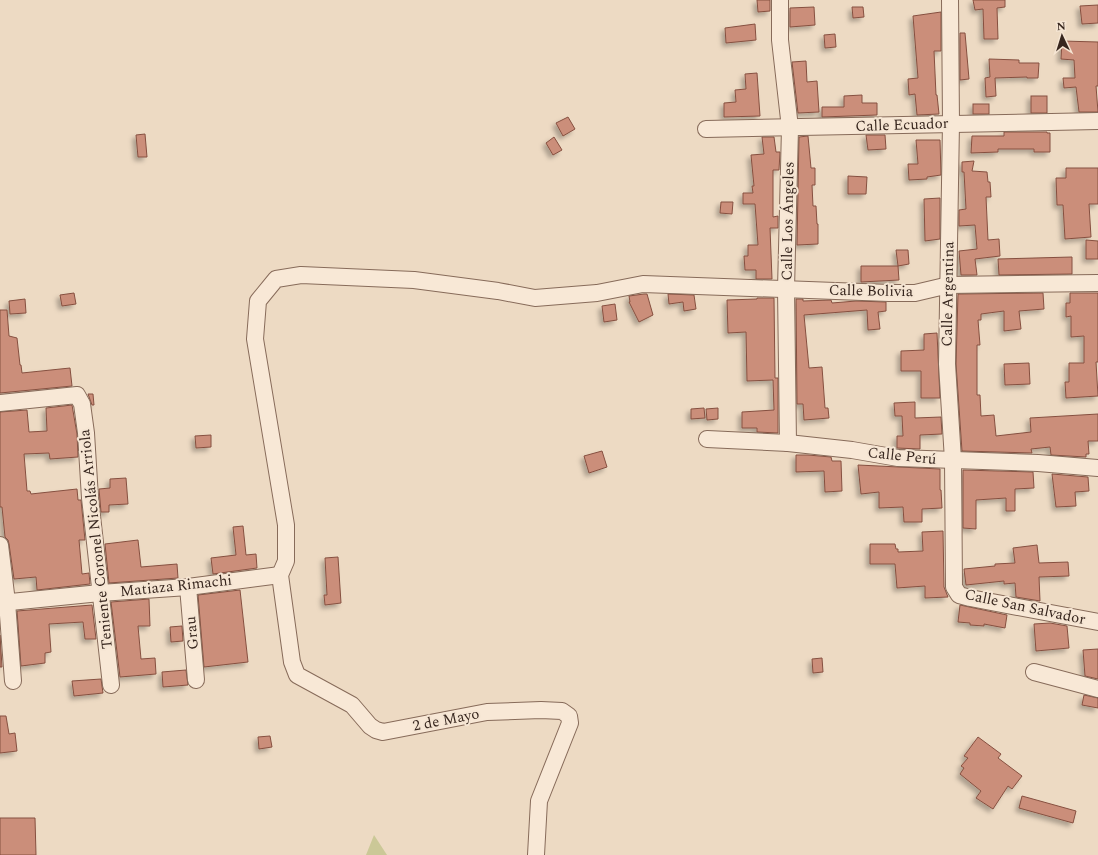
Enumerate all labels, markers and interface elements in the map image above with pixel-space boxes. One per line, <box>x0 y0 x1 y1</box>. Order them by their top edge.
north arrow <box>1042 16 1082 56</box>
text: N <box>1056 18 1066 35</box>
street label: Calle Ecuador <box>855 112 949 138</box>
street label: Calle Los Ángeles <box>775 161 801 281</box>
street label: Calle Argentina <box>936 241 960 347</box>
street label: Calle Bolivia <box>829 279 914 303</box>
street label: Teniente Coronel Nicolás Arriola <box>73 427 119 650</box>
street label: Calle Perú <box>867 441 937 471</box>
street label: Matiaza Rimachi <box>119 569 233 603</box>
street label: Calle San Salvador <box>962 583 1088 631</box>
street label: Grau <box>179 615 205 651</box>
street label: 2 de Mayo <box>411 702 481 738</box>

